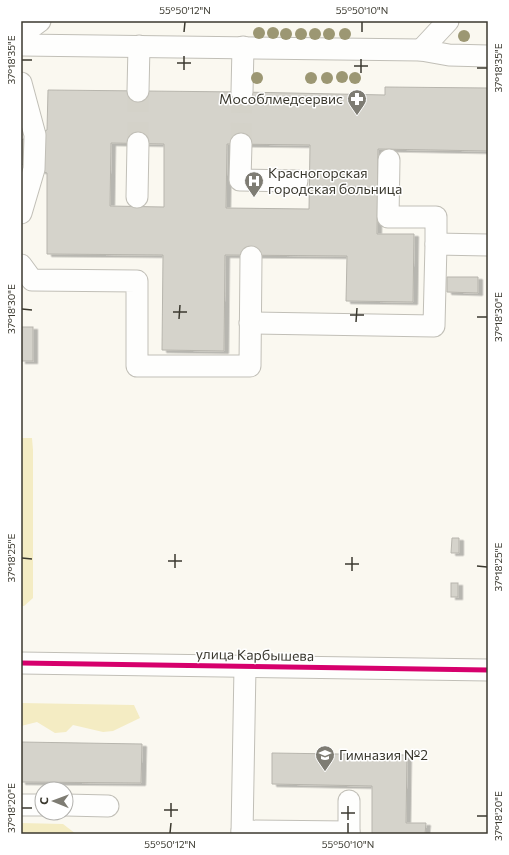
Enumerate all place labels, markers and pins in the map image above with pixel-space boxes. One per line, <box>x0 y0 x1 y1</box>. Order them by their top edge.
pharmacy icon: Мособлмедсервис <box>346 88 368 116</box>
place label: Мособлмедсервис <box>219 90 343 107</box>
place label: Красногорская городская больница <box>268 164 402 197</box>
hospital icon: Красногорская городская больница <box>243 170 265 198</box>
school or university icon: Гимназия №2 <box>314 744 336 772</box>
place label: Гимназия №2 <box>339 746 428 763</box>

